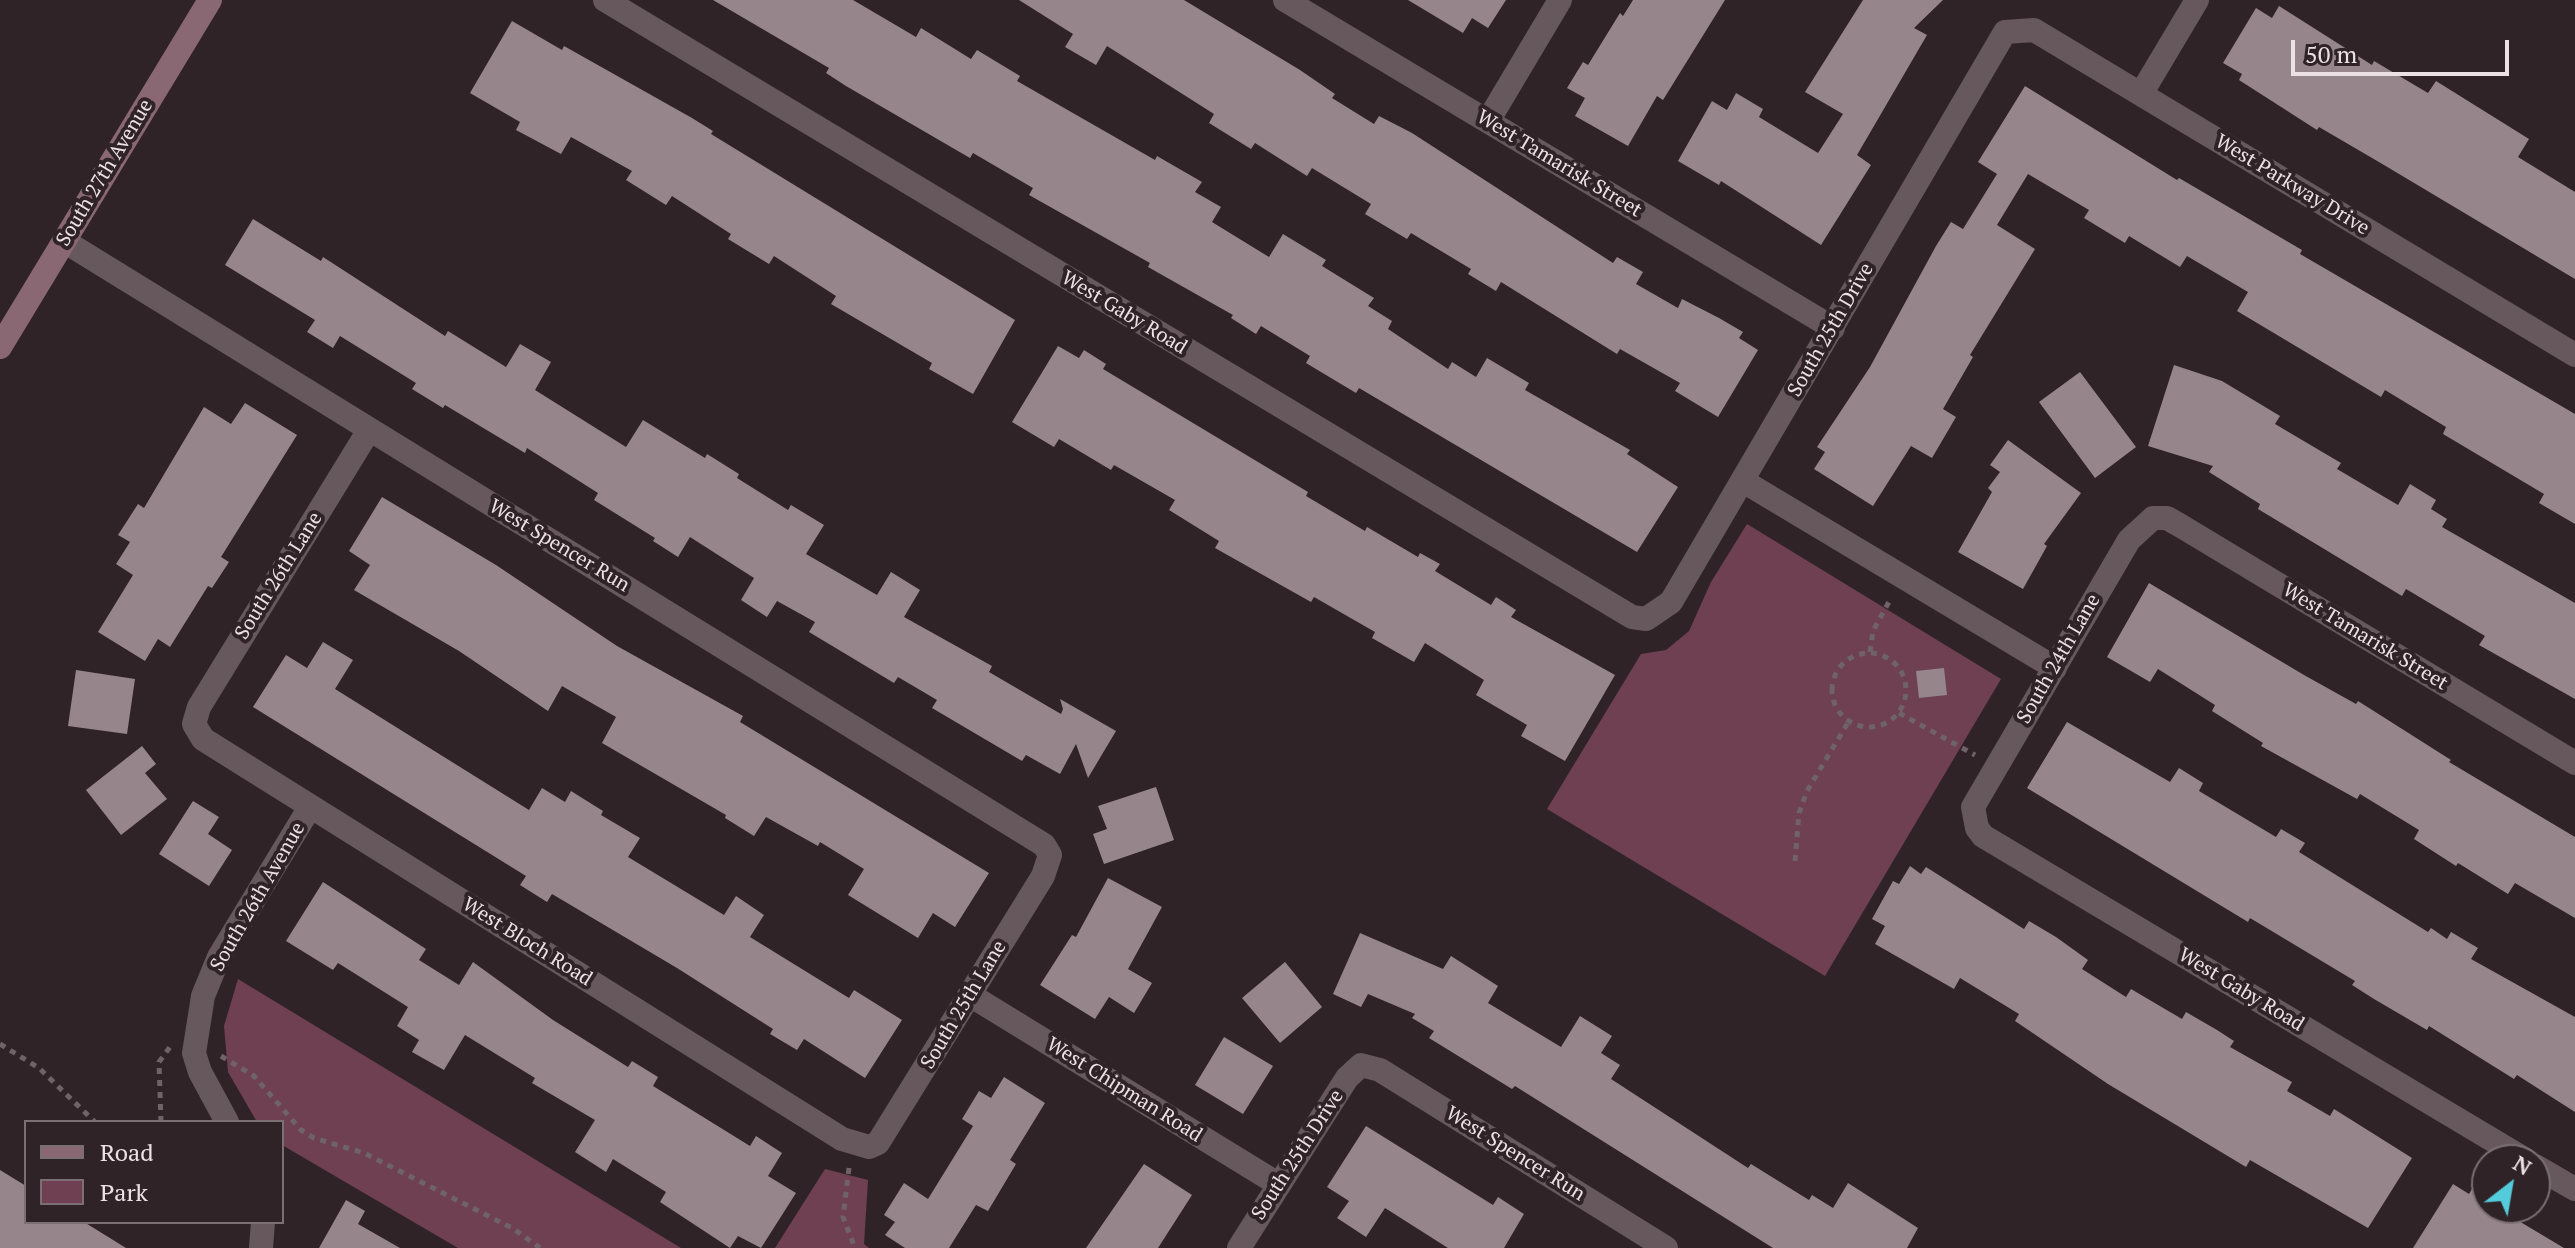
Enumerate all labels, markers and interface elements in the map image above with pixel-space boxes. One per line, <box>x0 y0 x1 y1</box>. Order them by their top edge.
scale bar <box>2295 24 2513 74</box>
text: 50 m <box>2305 38 2357 70</box>
street label: South 27th Avenue <box>52 95 158 251</box>
street label: West Tamarisk Street <box>1472 105 1646 223</box>
street label: West Parkway Drive <box>2211 129 2373 241</box>
street label: South 25th Drive <box>1783 259 1879 401</box>
street label: West Gaby Road <box>1057 266 1191 360</box>
street label: West Spencer Run <box>484 495 634 597</box>
street label: South 26th Lane <box>230 508 328 644</box>
street label: West Tamarisk Street <box>2278 578 2452 696</box>
street label: South 24th Lane <box>2012 590 2106 728</box>
street label: South 26th Avenue <box>206 818 310 976</box>
street label: West Bloch Road <box>458 893 596 991</box>
street label: South 25th Lane <box>916 936 1012 1074</box>
street label: West Gaby Road <box>2174 943 2308 1037</box>
street label: West Chipman Road <box>1042 1032 1206 1148</box>
street label: South 25th Drive <box>1247 1085 1349 1225</box>
street label: West Spencer Run <box>1441 1101 1589 1207</box>
legend <box>24 1120 284 1224</box>
text: Road <box>100 1136 154 1168</box>
north arrow <box>2471 1144 2551 1224</box>
text: N <box>2508 1148 2537 1181</box>
text: Park <box>100 1176 148 1208</box>

